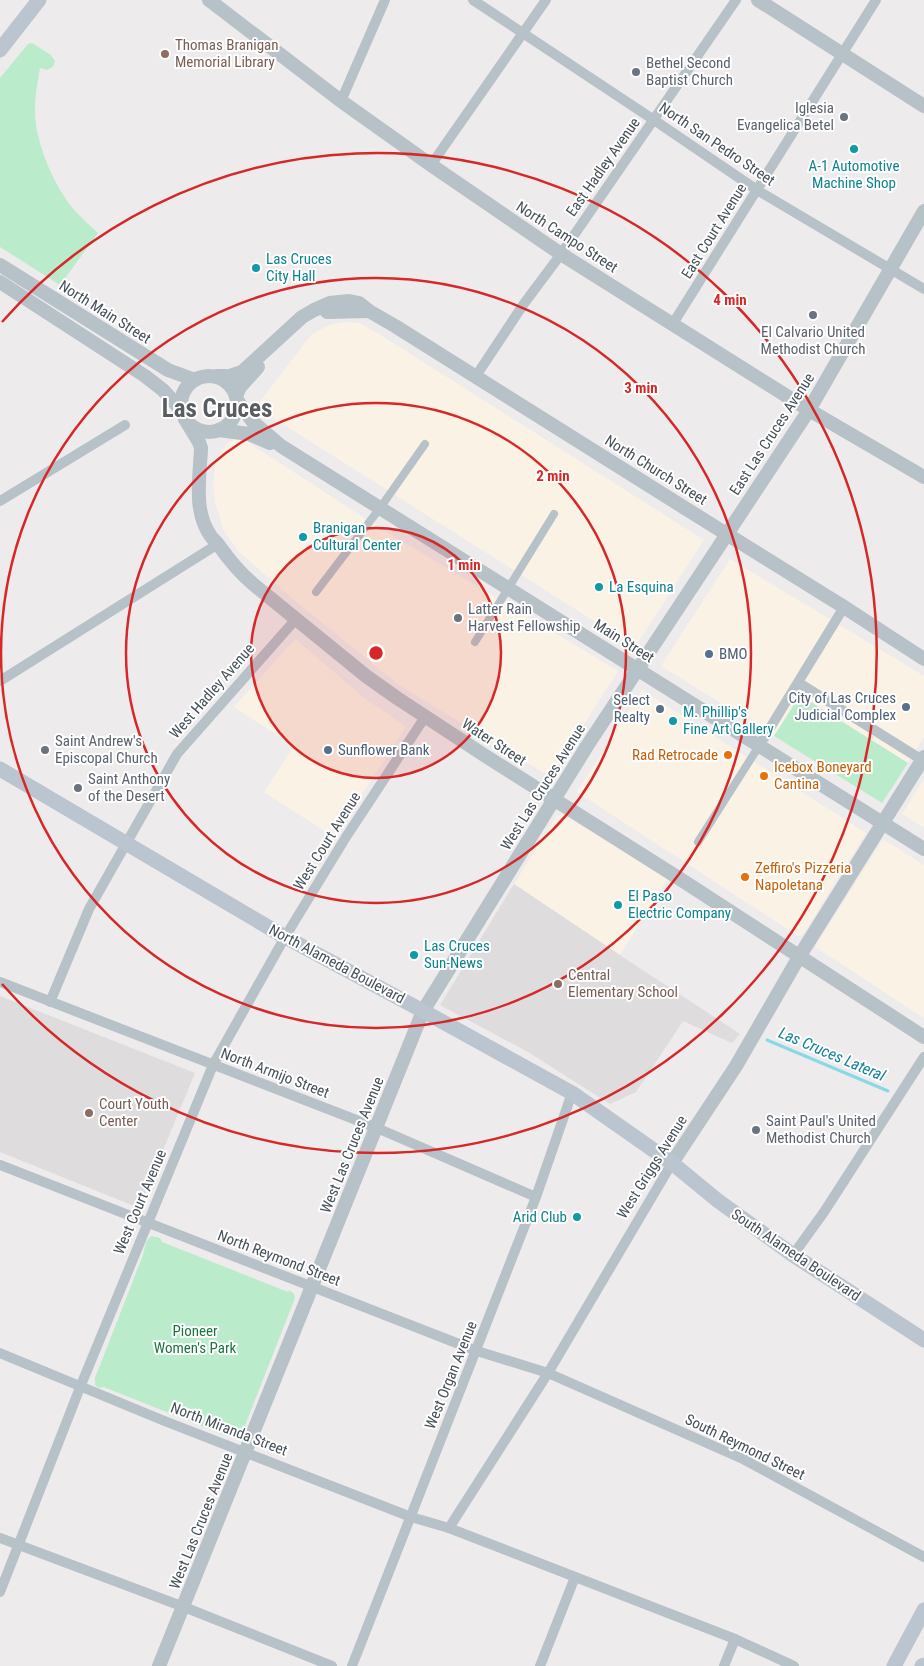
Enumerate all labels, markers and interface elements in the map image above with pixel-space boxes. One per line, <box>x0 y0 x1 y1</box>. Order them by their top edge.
place label: Thomas Branigan Memorial Library <box>175 36 279 71</box>
marker: Thomas Branigan Memorial Library <box>159 48 171 60</box>
place label: Bethel Second Baptist Church <box>646 54 733 89</box>
marker: Bethel Second Baptist Church <box>630 66 642 78</box>
street label: North San Pedro Street <box>656 99 778 189</box>
place label: Iglesia Evangelica Betel <box>737 99 834 134</box>
marker: Iglesia Evangelica Betel <box>838 111 850 123</box>
street label: East Hadley Avenue <box>562 114 644 220</box>
marker: A-1 Automotive Machine Shop <box>848 143 860 155</box>
place label: A-1 Automotive Machine Shop <box>809 157 899 192</box>
street label: East Court Avenue <box>678 180 750 282</box>
street label: North Campo Street <box>513 197 621 277</box>
place label: Las Cruces City Hall <box>266 250 332 285</box>
marker: Las Cruces City Hall <box>250 262 262 274</box>
street label: North Main Street <box>56 277 154 347</box>
text: 4 min <box>713 291 747 309</box>
marker: El Calvario United Methodist Church <box>807 309 819 321</box>
place label: El Calvario United Methodist Church <box>761 323 865 358</box>
street label: East Las Cruces Avenue <box>726 370 818 498</box>
text: 3 min <box>624 379 658 397</box>
district label: Las Cruces <box>162 394 272 423</box>
street label: North Church Street <box>602 431 710 509</box>
text: 2 min <box>536 467 570 485</box>
place label: Branigan Cultural Center <box>313 519 402 554</box>
marker: Branigan Cultural Center <box>297 531 309 543</box>
text: 1 min <box>447 556 481 574</box>
place label: La Esquina <box>609 578 674 596</box>
marker: La Esquina <box>593 581 605 593</box>
place label: Latter Rain Harvest Fellowship <box>468 600 580 635</box>
marker: Latter Rain Harvest Fellowship <box>452 612 464 624</box>
street label: Main Street <box>590 615 658 667</box>
street label: West Hadley Avenue <box>166 640 258 742</box>
centre of rings <box>367 644 385 662</box>
place label: BMO <box>719 645 748 663</box>
marker: BMO <box>703 648 715 660</box>
place label: City of Las Cruces Judicial Complex <box>788 689 896 724</box>
place label: Select Realty <box>613 691 650 726</box>
marker: City of Las Cruces Judicial Complex <box>900 701 912 713</box>
marker: Select Realty <box>654 703 666 715</box>
place label: M. Phillip's Fine Art Gallery <box>683 703 774 738</box>
street label: Water Street <box>458 715 530 769</box>
marker: M. Phillip's Fine Art Gallery <box>667 715 679 727</box>
street label: West Las Cruces Avenue <box>497 721 589 853</box>
place label: Saint Andrew's Episcopal Church <box>55 732 158 767</box>
place label: Sunflower Bank <box>338 741 430 759</box>
marker: Saint Andrew's Episcopal Church <box>39 744 51 756</box>
marker: Sunflower Bank <box>322 744 334 756</box>
place label: Rad Retrocade <box>632 746 718 764</box>
marker: Rad Retrocade <box>722 749 734 761</box>
place label: Icebox Boneyard Cantina <box>774 758 872 793</box>
place label: Saint Anthony of the Desert <box>88 770 170 805</box>
marker: Icebox Boneyard Cantina <box>758 770 770 782</box>
marker: Saint Anthony of the Desert <box>72 782 84 794</box>
street label: West Court Avenue <box>290 789 364 893</box>
place label: Zeffiro's Pizzeria Napoletana <box>755 859 851 894</box>
marker: Zeffiro's Pizzeria Napoletana <box>739 871 751 883</box>
place label: El Paso Electric Company <box>628 887 731 922</box>
marker: El Paso Electric Company <box>612 899 624 911</box>
street label: North Alameda Boulevard <box>266 921 408 1007</box>
place label: Las Cruces Sun-News <box>424 937 490 972</box>
marker: Las Cruces Sun-News <box>408 949 420 961</box>
place label: Central Elementary School <box>568 966 678 1001</box>
marker: Central Elementary School <box>552 978 564 990</box>
water label: Las Cruces Lateral <box>776 1023 889 1085</box>
street label: North Armijo Street <box>218 1044 332 1102</box>
street label: West Las Cruces Avenue <box>316 1074 388 1216</box>
place label: Court Youth Center <box>99 1095 169 1130</box>
marker: Court Youth Center <box>83 1107 95 1119</box>
street label: West Griggs Avenue <box>613 1112 691 1222</box>
place label: Saint Paul's United Methodist Church <box>766 1112 876 1147</box>
marker: Saint Paul's United Methodist Church <box>750 1124 762 1136</box>
street label: West Court Avenue <box>110 1147 170 1257</box>
street label: South Alameda Boulevard <box>728 1205 864 1305</box>
place label: Arid Club <box>513 1208 567 1226</box>
marker: Arid Club <box>571 1211 583 1223</box>
street label: North Reymond Street <box>215 1226 343 1290</box>
street label: West Organ Avenue <box>421 1318 481 1432</box>
park label: Pioneer Women's Park <box>154 1322 237 1357</box>
street label: North Miranda Street <box>168 1398 290 1460</box>
street label: South Reymond Street <box>682 1410 808 1484</box>
street label: West Las Cruces Avenue <box>165 1450 237 1592</box>

